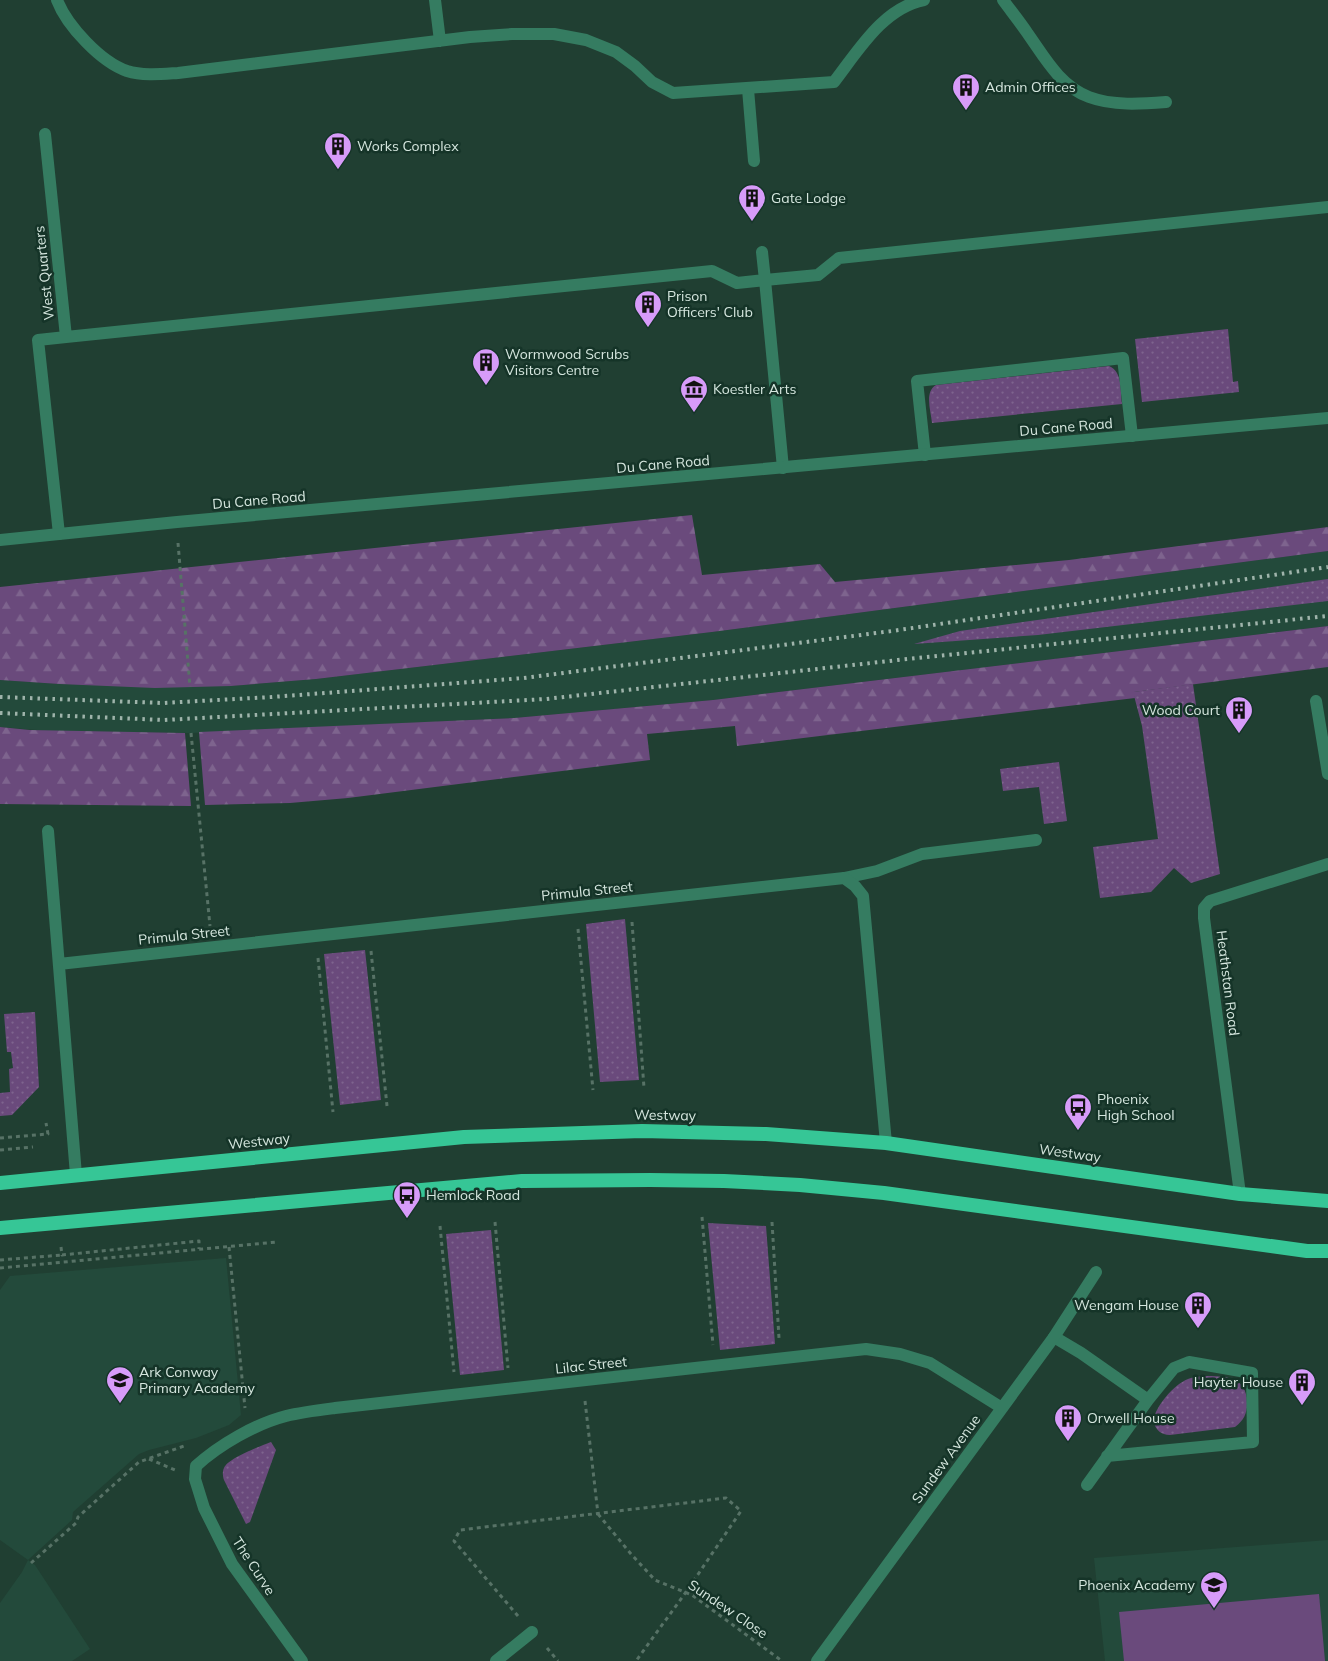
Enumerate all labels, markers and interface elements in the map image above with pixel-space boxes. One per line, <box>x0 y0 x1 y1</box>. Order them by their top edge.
building icon: Admin Offices <box>951 72 981 111</box>
place label: Admin Offices <box>985 78 1076 96</box>
building icon: Works Complex <box>323 131 353 170</box>
place label: Works Complex <box>357 137 459 155</box>
building icon: Gate Lodge <box>737 183 767 222</box>
place label: Gate Lodge <box>771 189 846 207</box>
street label: West Quarters <box>30 225 58 321</box>
place label: Prison Officers' Club <box>667 287 753 321</box>
building icon: Prison Officers' Club <box>633 289 663 328</box>
place label: Wormwood Scrubs Visitors Centre <box>505 345 629 379</box>
building icon: Wormwood Scrubs Visitors Centre <box>471 347 501 386</box>
museum icon: Koestler Arts <box>679 374 709 413</box>
place label: Koestler Arts <box>713 380 796 398</box>
street label: Du Cane Road <box>1019 414 1113 440</box>
street label: Du Cane Road <box>616 451 710 477</box>
street label: Du Cane Road <box>212 487 306 513</box>
building icon: Wood Court <box>1224 695 1254 734</box>
place label: Wood Court <box>1142 701 1220 719</box>
street label: Primula Street <box>540 877 634 905</box>
street label: Primula Street <box>137 921 231 949</box>
street label: Heathstan Road <box>1213 929 1243 1037</box>
place label: Phoenix High School <box>1097 1090 1175 1124</box>
bus stop icon: Phoenix High School <box>1063 1092 1093 1131</box>
street label: Westway <box>634 1105 697 1125</box>
street label: Westway <box>227 1129 291 1153</box>
street label: Westway <box>1038 1140 1103 1166</box>
bus stop icon: Hemlock Road <box>392 1180 422 1219</box>
place label: Hemlock Road <box>426 1186 520 1204</box>
building icon: Wengam House <box>1183 1290 1213 1329</box>
place label: Wengam House <box>1074 1296 1179 1314</box>
street label: Lilac Street <box>554 1352 628 1378</box>
place label: Ark Conway Primary Academy <box>139 1363 255 1397</box>
school or university icon: Ark Conway Primary Academy <box>105 1365 135 1404</box>
building icon: Hayter House <box>1287 1367 1317 1406</box>
place label: Hayter House <box>1194 1373 1283 1391</box>
building icon: Orwell House <box>1053 1403 1083 1442</box>
place label: Orwell House <box>1087 1409 1175 1427</box>
street label: Sundew Avenue <box>908 1411 984 1507</box>
street label: The Curve <box>229 1533 279 1599</box>
school or university icon: Phoenix Academy <box>1199 1570 1229 1609</box>
street label: Sundew Close <box>685 1576 771 1642</box>
place label: Phoenix Academy <box>1078 1576 1196 1594</box>

